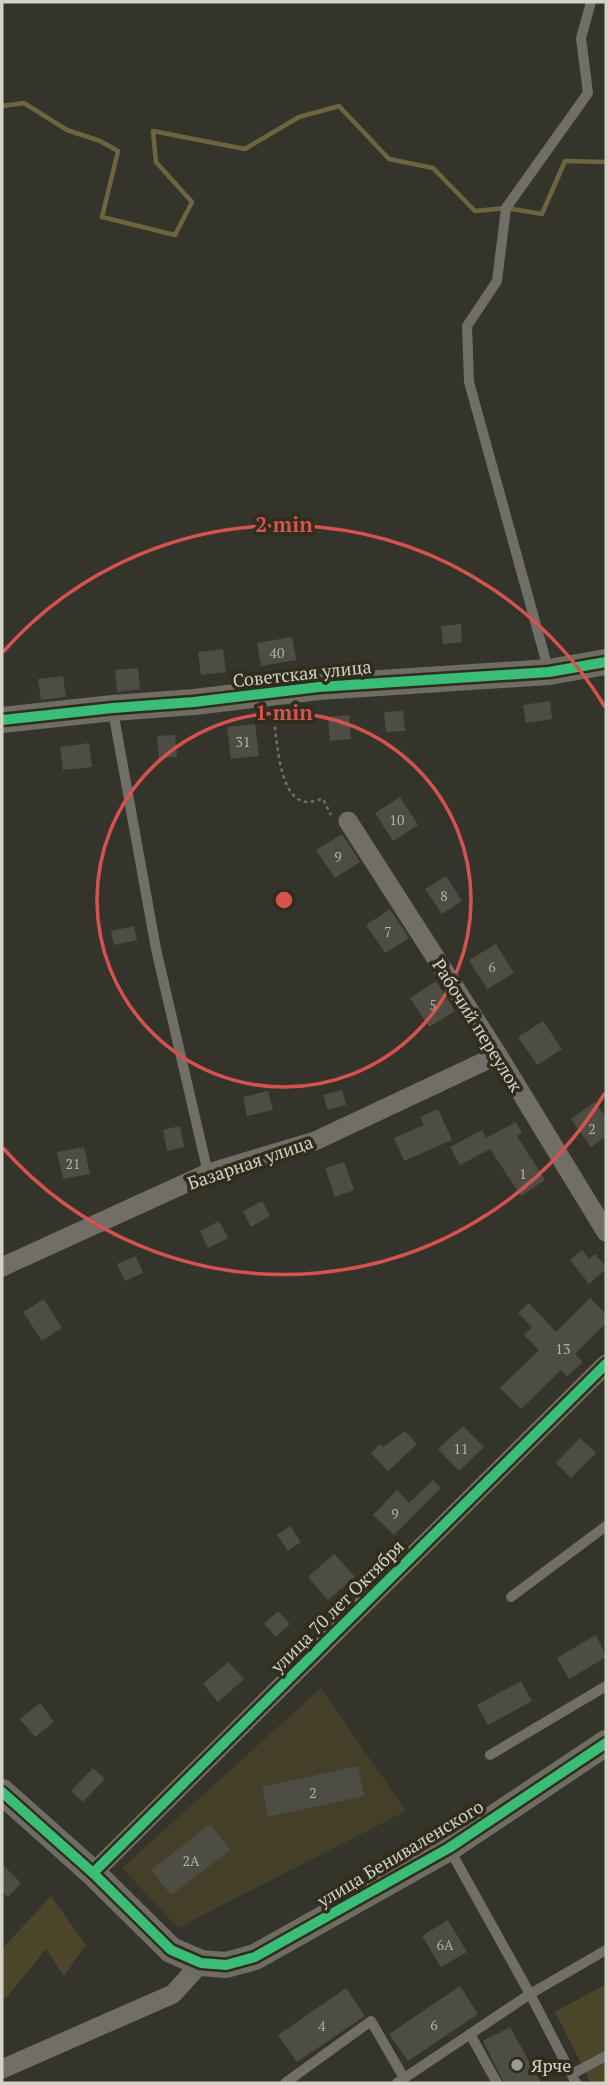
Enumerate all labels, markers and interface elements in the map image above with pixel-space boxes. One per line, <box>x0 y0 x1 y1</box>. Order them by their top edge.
text: 2 min <box>255 510 313 538</box>
house number: 40 <box>270 643 284 662</box>
street label: Советская улица <box>231 654 373 692</box>
text: 1 min <box>255 698 313 726</box>
house number: 31 <box>236 732 250 751</box>
house number: 10 <box>390 810 404 829</box>
house number: 9 <box>334 847 342 866</box>
house number: 8 <box>440 886 448 905</box>
centre of rings <box>272 888 296 912</box>
house number: 7 <box>384 922 392 941</box>
street label: Рабочий переулок <box>427 954 529 1096</box>
house number: 6 <box>488 957 496 976</box>
house number: 5 <box>429 995 437 1014</box>
house number: 2 <box>588 1119 596 1138</box>
street label: Базарная улица <box>184 1129 316 1195</box>
house number: 21 <box>66 1154 80 1173</box>
house number: 1 <box>519 1164 527 1183</box>
house number: 13 <box>556 1339 570 1358</box>
house number: 11 <box>454 1439 468 1458</box>
house number: 9 <box>391 1504 399 1523</box>
street label: улица 70 лет Октября <box>264 1534 409 1679</box>
house number: 2 <box>309 1783 317 1802</box>
street label: улица Бениваленского <box>312 1794 488 1913</box>
house number: 2А <box>182 1851 200 1870</box>
house number: 6А <box>436 1935 454 1954</box>
house number: 6 <box>430 2015 438 2034</box>
house number: 4 <box>318 2016 326 2035</box>
place label: Ярче <box>531 2053 571 2077</box>
marker: Ярче <box>509 2057 525 2073</box>

